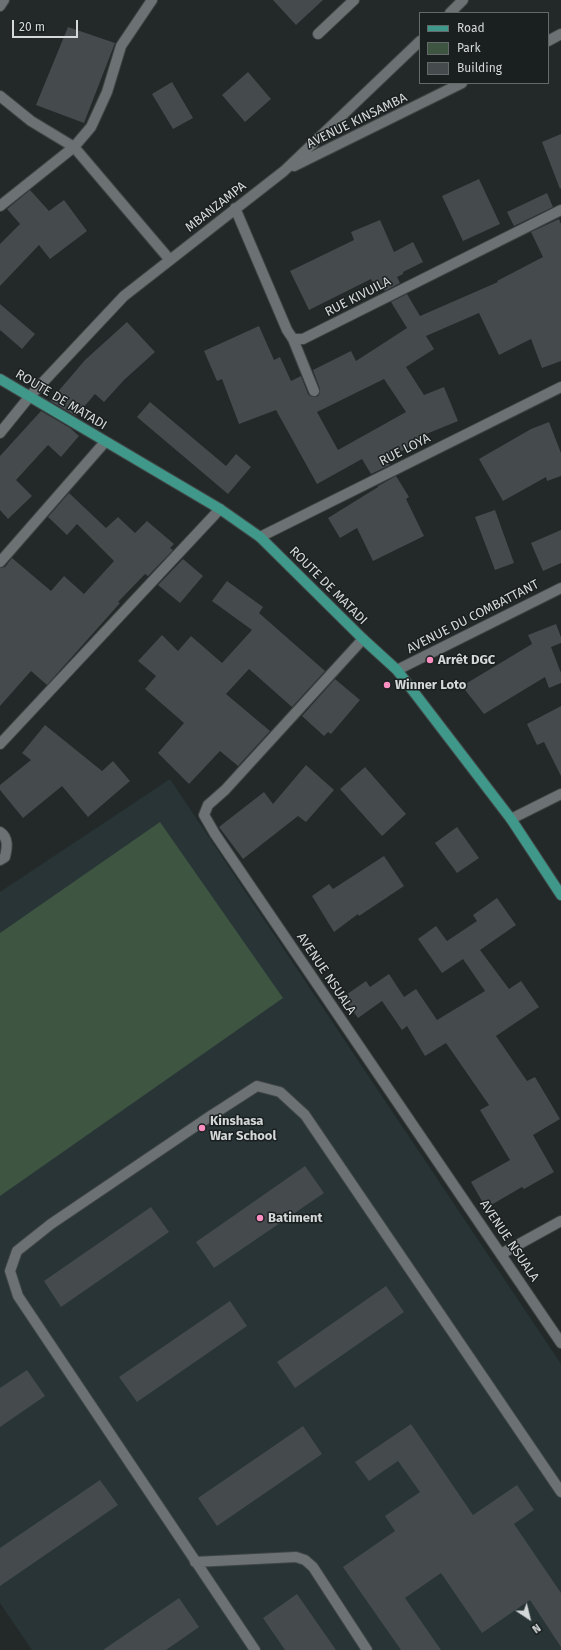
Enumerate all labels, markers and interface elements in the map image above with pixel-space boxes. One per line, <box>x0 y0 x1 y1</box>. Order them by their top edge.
scale bar <box>14 12 80 38</box>
legend <box>419 12 549 84</box>
text: 20 m <box>19 20 45 34</box>
text: Road <box>457 21 485 35</box>
text: Park <box>457 41 481 55</box>
text: Building <box>457 61 502 75</box>
street label: AVENUE KINSAMBA <box>304 90 410 152</box>
street label: MBANZAMPA <box>182 178 250 236</box>
street label: RUE KIVUILA <box>322 274 394 320</box>
street label: ROUTE DE MATADI <box>12 367 110 433</box>
street label: RUE LOYA <box>377 431 433 469</box>
street label: ROUTE DE MATADI <box>286 544 370 628</box>
street label: AVENUE DU COMBATTANT <box>404 577 542 657</box>
place label: Arrêt DGC <box>438 652 495 668</box>
marker: Arrêt DGC <box>425 655 435 665</box>
place label: Winner Loto <box>395 677 466 693</box>
marker: Winner Loto <box>382 680 392 690</box>
street label: AVENUE NSUALA <box>293 930 359 1018</box>
place label: Kinshasa War School <box>210 1113 276 1144</box>
marker: Kinshasa War School <box>197 1123 207 1133</box>
street label: AVENUE NSUALA <box>476 1197 542 1285</box>
place label: Batiment <box>268 1210 323 1226</box>
marker: Batiment <box>255 1213 265 1223</box>
north arrow <box>509 1598 549 1638</box>
text: N <box>529 1621 543 1636</box>

